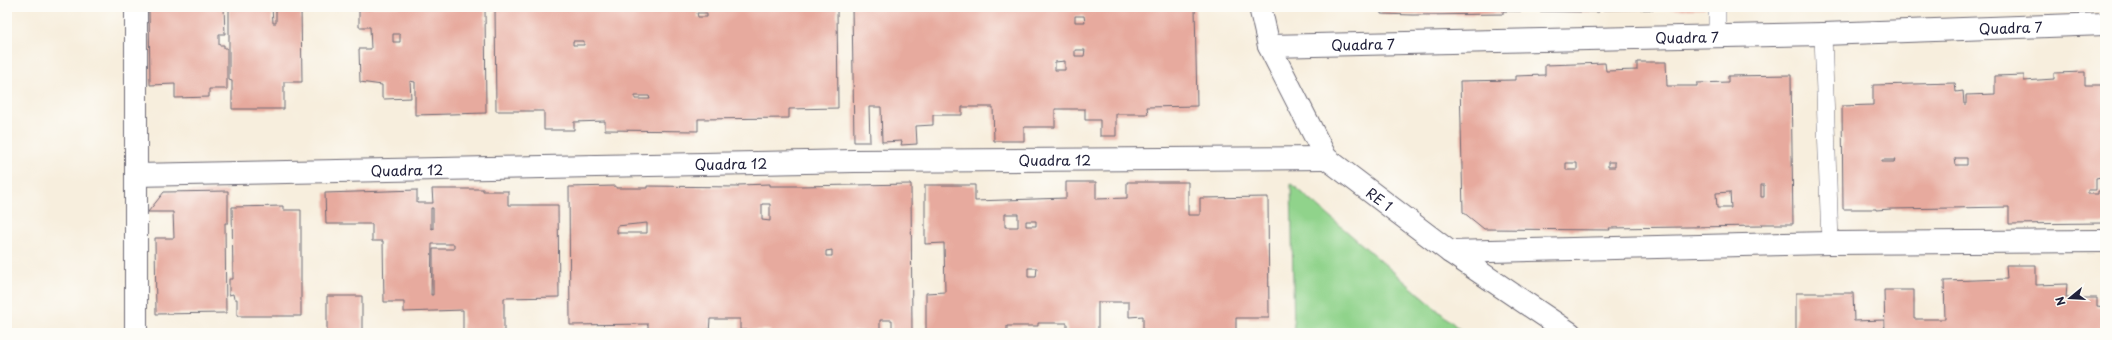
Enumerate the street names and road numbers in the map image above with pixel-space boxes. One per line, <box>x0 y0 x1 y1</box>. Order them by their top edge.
street label: Quadra 7 <box>1979 16 2043 39</box>
street label: Quadra 7 <box>1655 26 1719 48</box>
street label: Quadra 7 <box>1331 33 1395 55</box>
street label: Quadra 12 <box>1018 149 1091 170</box>
street label: Quadra 12 <box>694 152 767 175</box>
street label: Quadra 12 <box>370 159 444 181</box>
street label: RE 1 <box>1362 182 1397 216</box>

